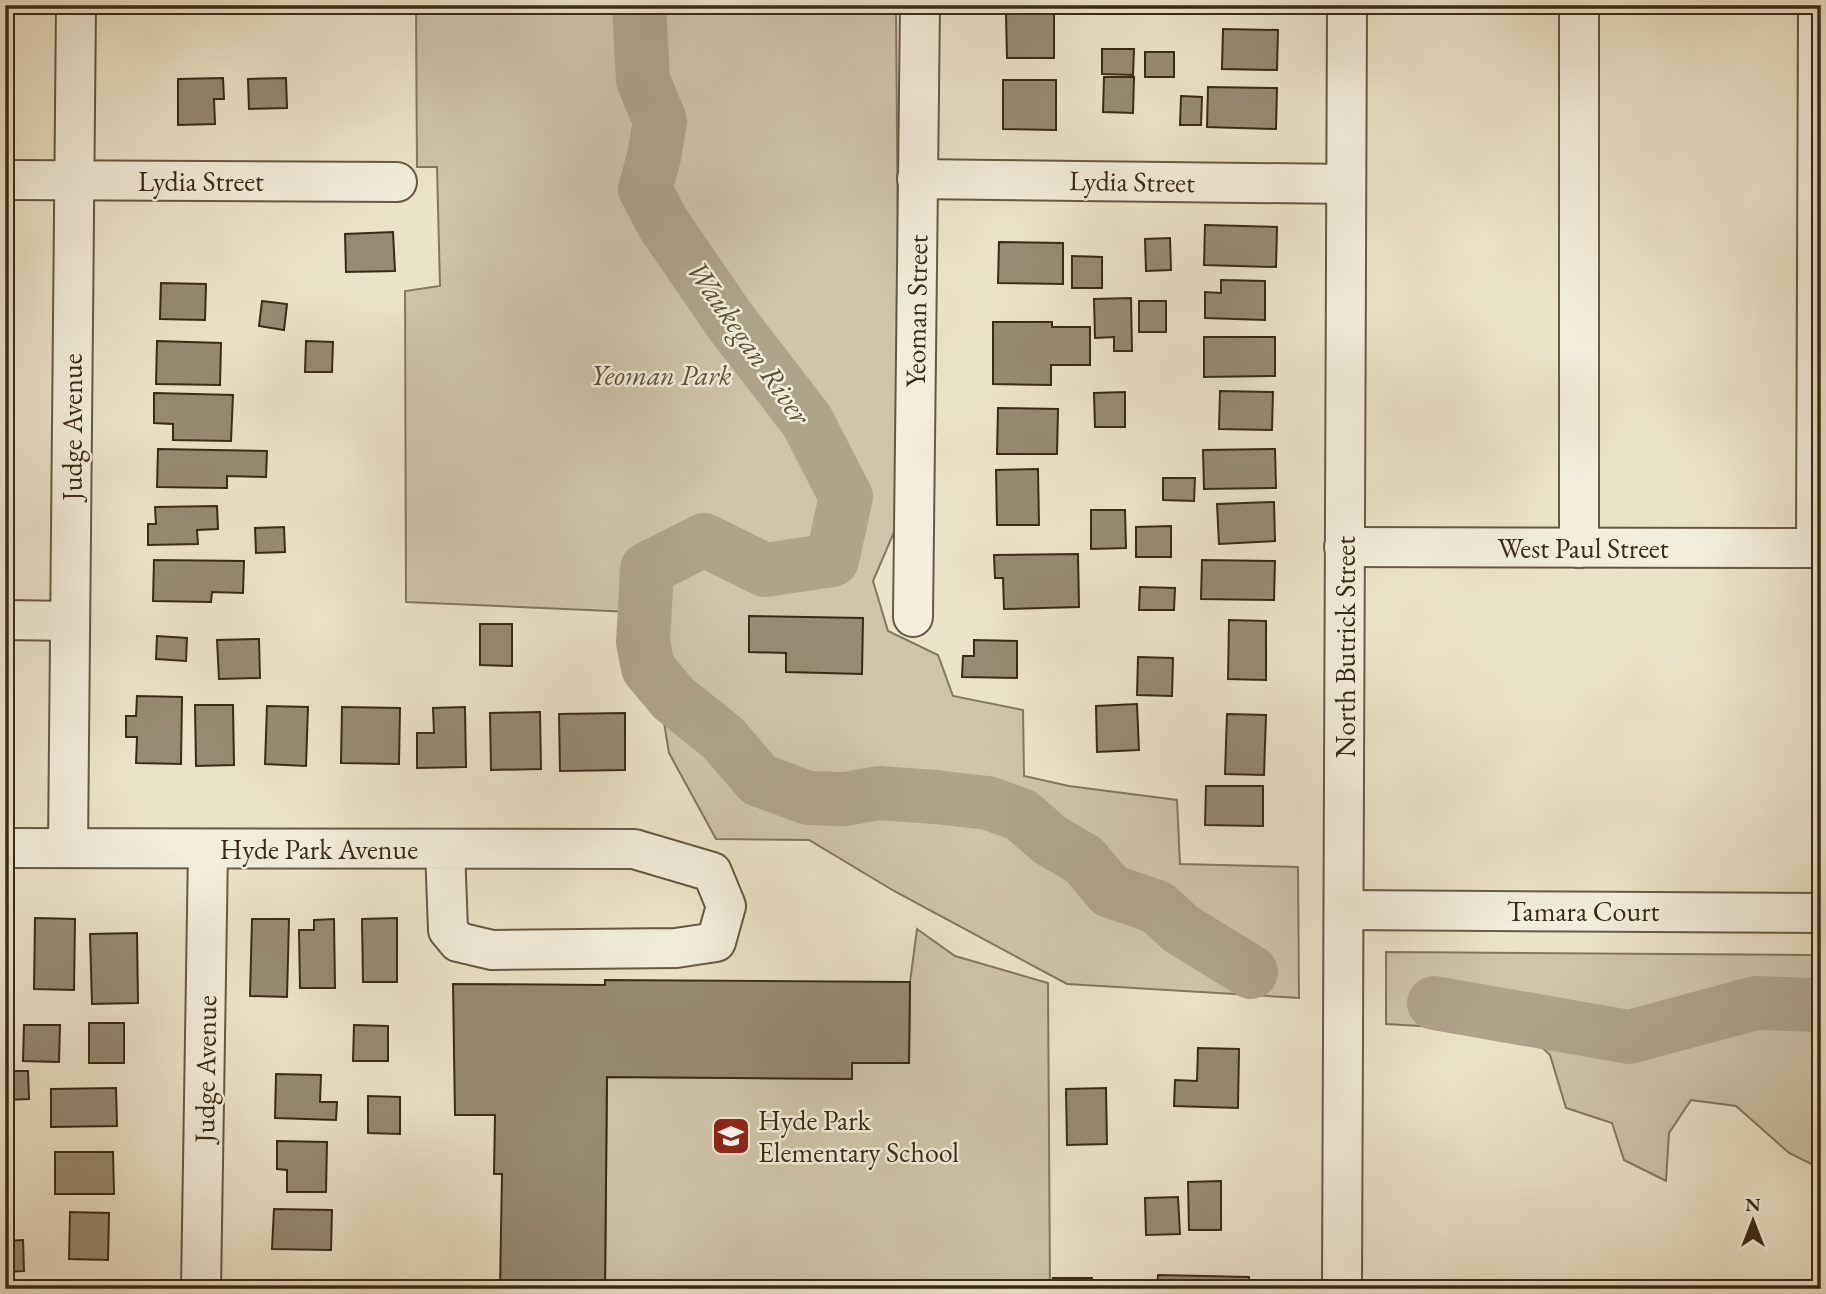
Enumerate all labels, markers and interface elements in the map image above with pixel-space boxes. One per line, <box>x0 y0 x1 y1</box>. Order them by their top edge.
street label: Lydia Street <box>1069 162 1195 200</box>
street label: Lydia Street <box>138 163 264 199</box>
street label: Yeoman Street <box>897 234 935 388</box>
water label: Waukegan River <box>678 252 821 433</box>
street label: Judge Avenue <box>54 353 90 503</box>
park label: Yeoman Park <box>590 357 732 393</box>
street label: West Paul Street <box>1497 530 1669 566</box>
street label: North Butrick Street <box>1327 536 1363 758</box>
street label: Hyde Park Avenue <box>220 831 418 867</box>
street label: Tamara Court <box>1507 893 1660 929</box>
street label: Judge Avenue <box>186 995 224 1145</box>
place label: Hyde Park Elementary School <box>758 1102 959 1170</box>
school or university icon: Hyde Park Elementary School <box>710 1115 752 1157</box>
north arrow <box>1717 1186 1787 1256</box>
text: N <box>1745 1192 1761 1217</box>

